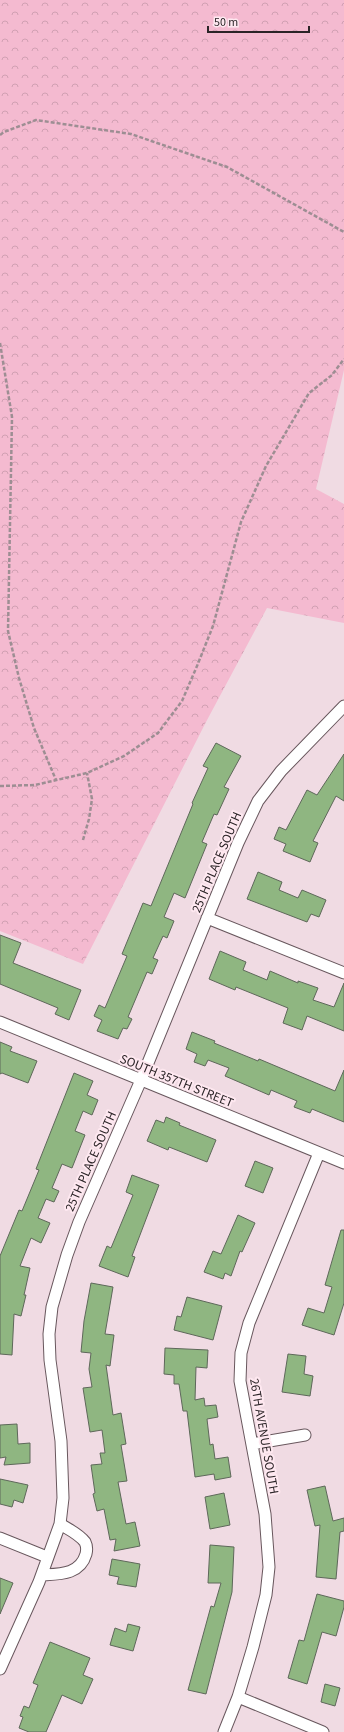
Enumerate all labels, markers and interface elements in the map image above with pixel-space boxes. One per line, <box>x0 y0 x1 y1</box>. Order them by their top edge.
scale bar <box>208 8 309 34</box>
text: 50 m <box>214 14 238 31</box>
street label: 25TH PLACE SOUTH <box>188 809 246 916</box>
street label: SOUTH 357TH STREET <box>117 1050 236 1112</box>
street label: 25TH PLACE SOUTH <box>61 1108 121 1214</box>
street label: 26TH AVENUE SOUTH <box>245 1377 283 1495</box>

